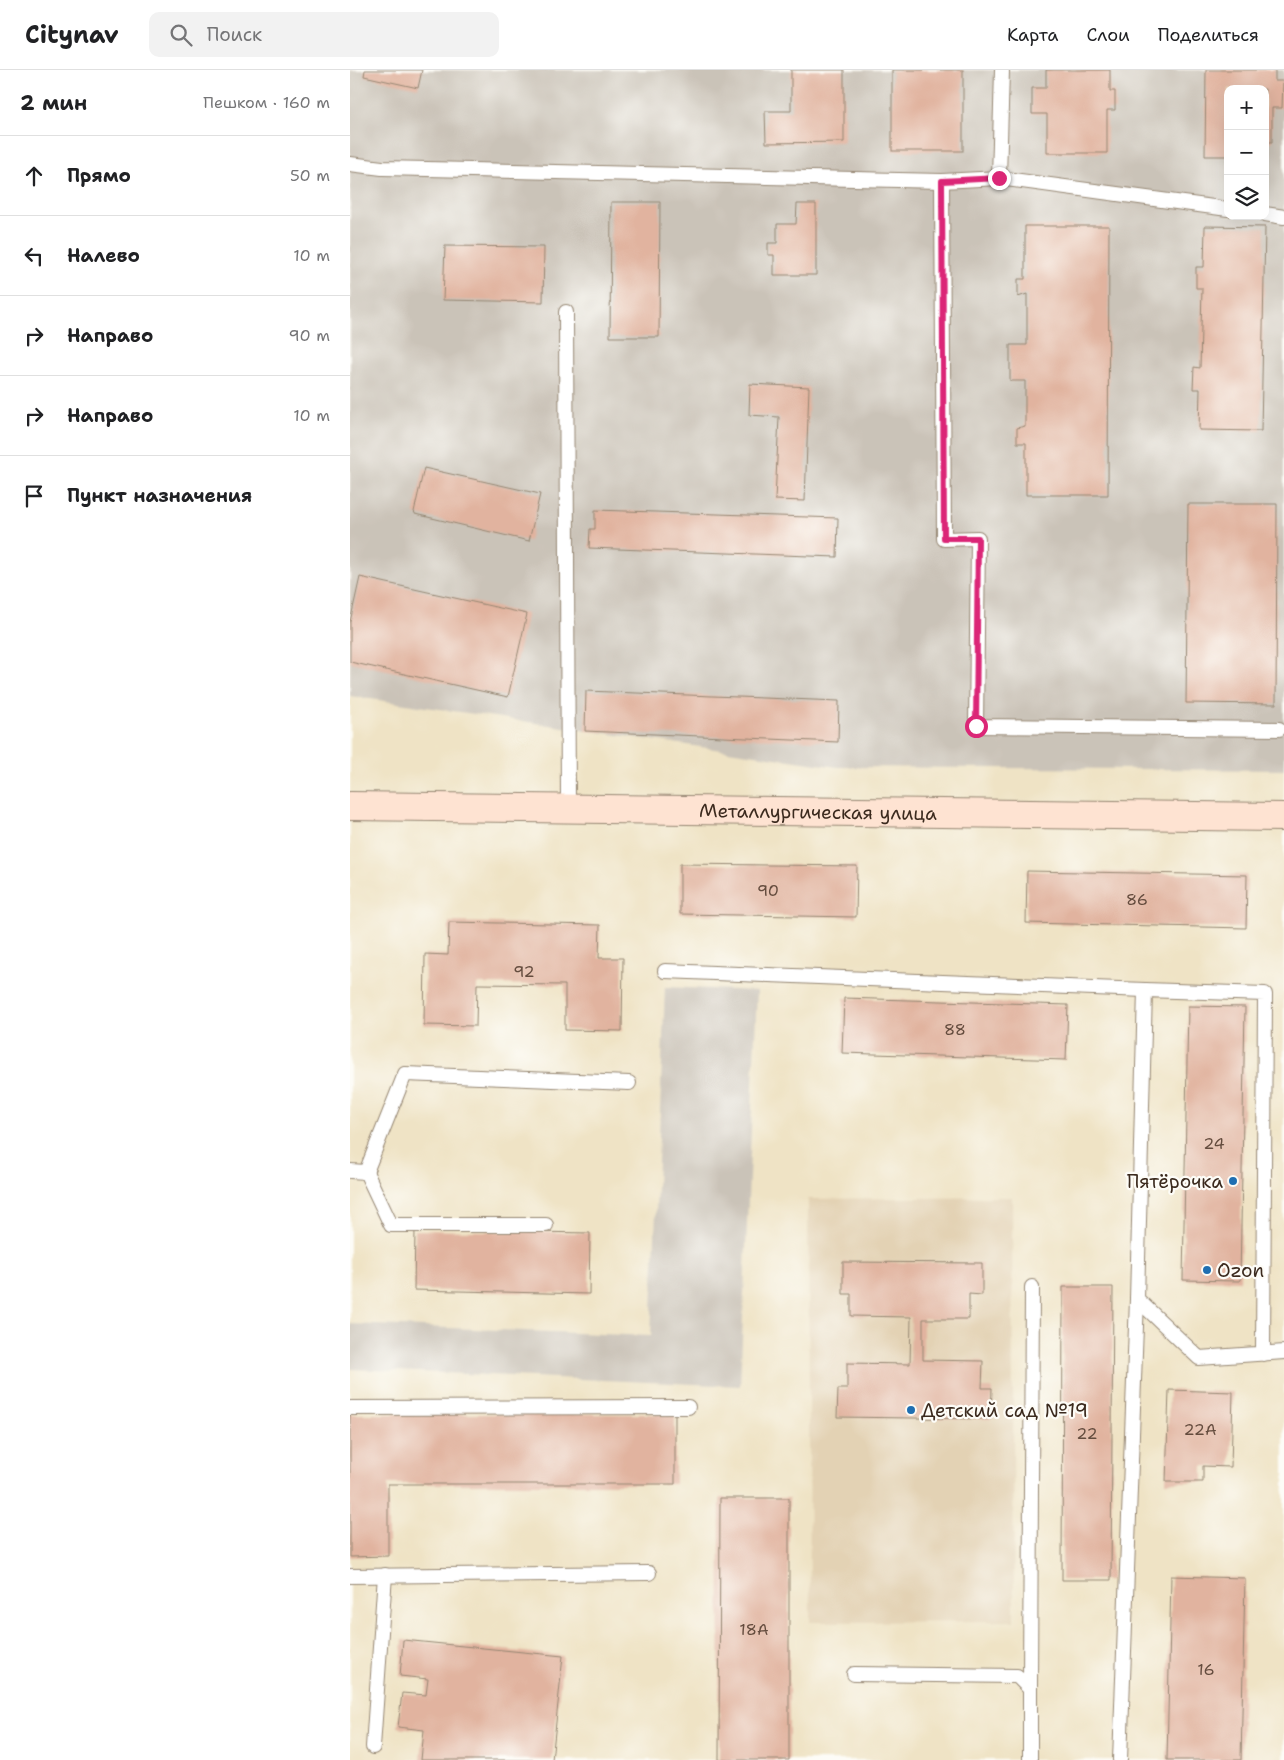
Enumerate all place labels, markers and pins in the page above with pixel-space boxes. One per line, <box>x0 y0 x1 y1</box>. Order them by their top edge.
place label: Пятёрочка <box>1127 1169 1223 1194</box>
marker: Пятёрочка <box>1227 1175 1239 1187</box>
place label: Ozon <box>1217 1258 1264 1283</box>
marker: Ozon <box>1201 1264 1213 1276</box>
place label: Детский сад №19 <box>921 1398 1088 1423</box>
marker: Детский сад №19 <box>905 1404 917 1416</box>

